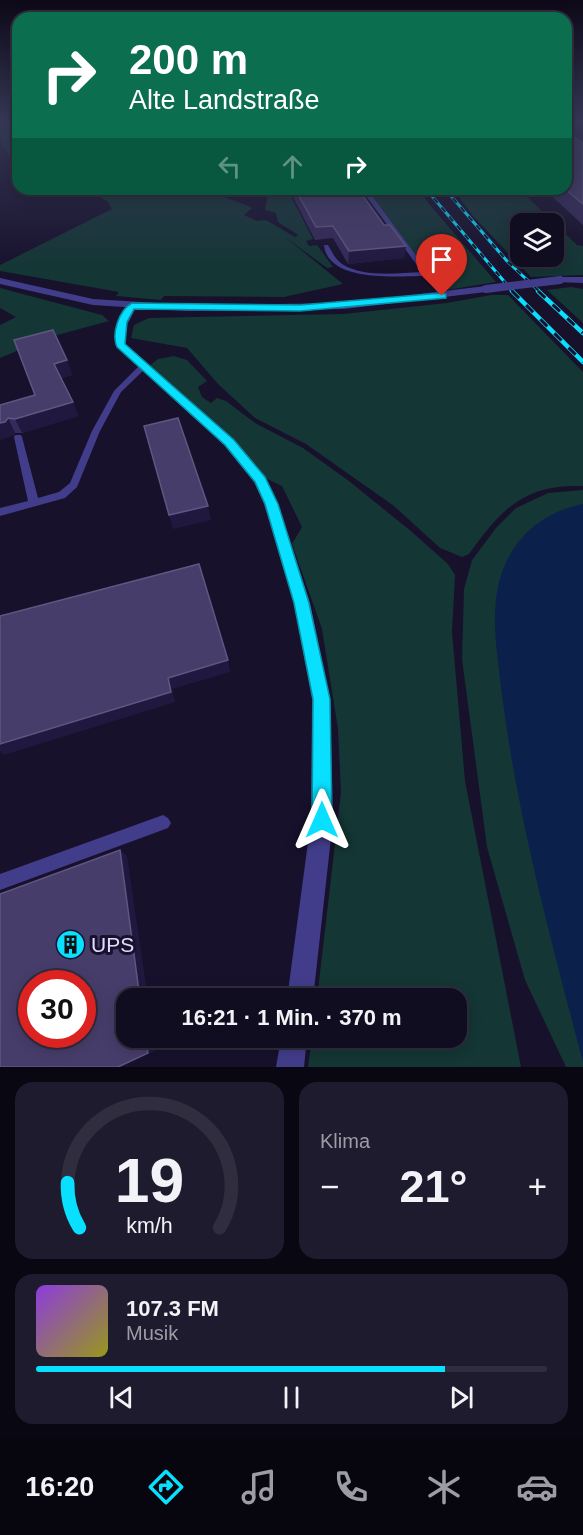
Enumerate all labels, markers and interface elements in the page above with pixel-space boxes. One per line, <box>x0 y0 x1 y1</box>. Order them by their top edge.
icon: right <box>30 36 108 114</box>
text: 200 m <box>129 36 248 83</box>
text: Alte Landstraße <box>129 85 320 115</box>
icon: left <box>213 150 246 183</box>
icon: ahead <box>276 150 309 183</box>
icon: right <box>339 150 372 183</box>
map controls <box>510 213 564 267</box>
button: layers <box>510 213 564 267</box>
pin <box>416 234 467 296</box>
icon: arrive <box>425 243 458 276</box>
position arrow <box>290 788 354 852</box>
building icon: UPS <box>54 928 86 960</box>
place label: UPS <box>91 933 134 956</box>
speed limit sign: 30 <box>18 970 96 1048</box>
text: 16:21 · 1 Min. · 370 m <box>181 1005 402 1030</box>
text: Klima <box>320 1130 370 1152</box>
text: 19 <box>115 1146 184 1215</box>
text: 21° <box>399 1161 468 1212</box>
text: − <box>320 1168 339 1205</box>
text: + <box>528 1168 547 1205</box>
text: km/h <box>126 1214 173 1238</box>
text: 107.3 FM <box>126 1296 219 1321</box>
text: Musik <box>126 1322 178 1344</box>
icon: previous <box>105 1381 138 1414</box>
icon: pause <box>275 1381 308 1414</box>
icon: next <box>445 1381 478 1414</box>
icon: directions <box>145 1466 187 1508</box>
icon: music <box>238 1466 280 1508</box>
icon: phone <box>330 1466 372 1508</box>
icon: climate <box>423 1466 465 1508</box>
icon: car <box>516 1466 558 1508</box>
text: 16:20 <box>25 1472 94 1502</box>

